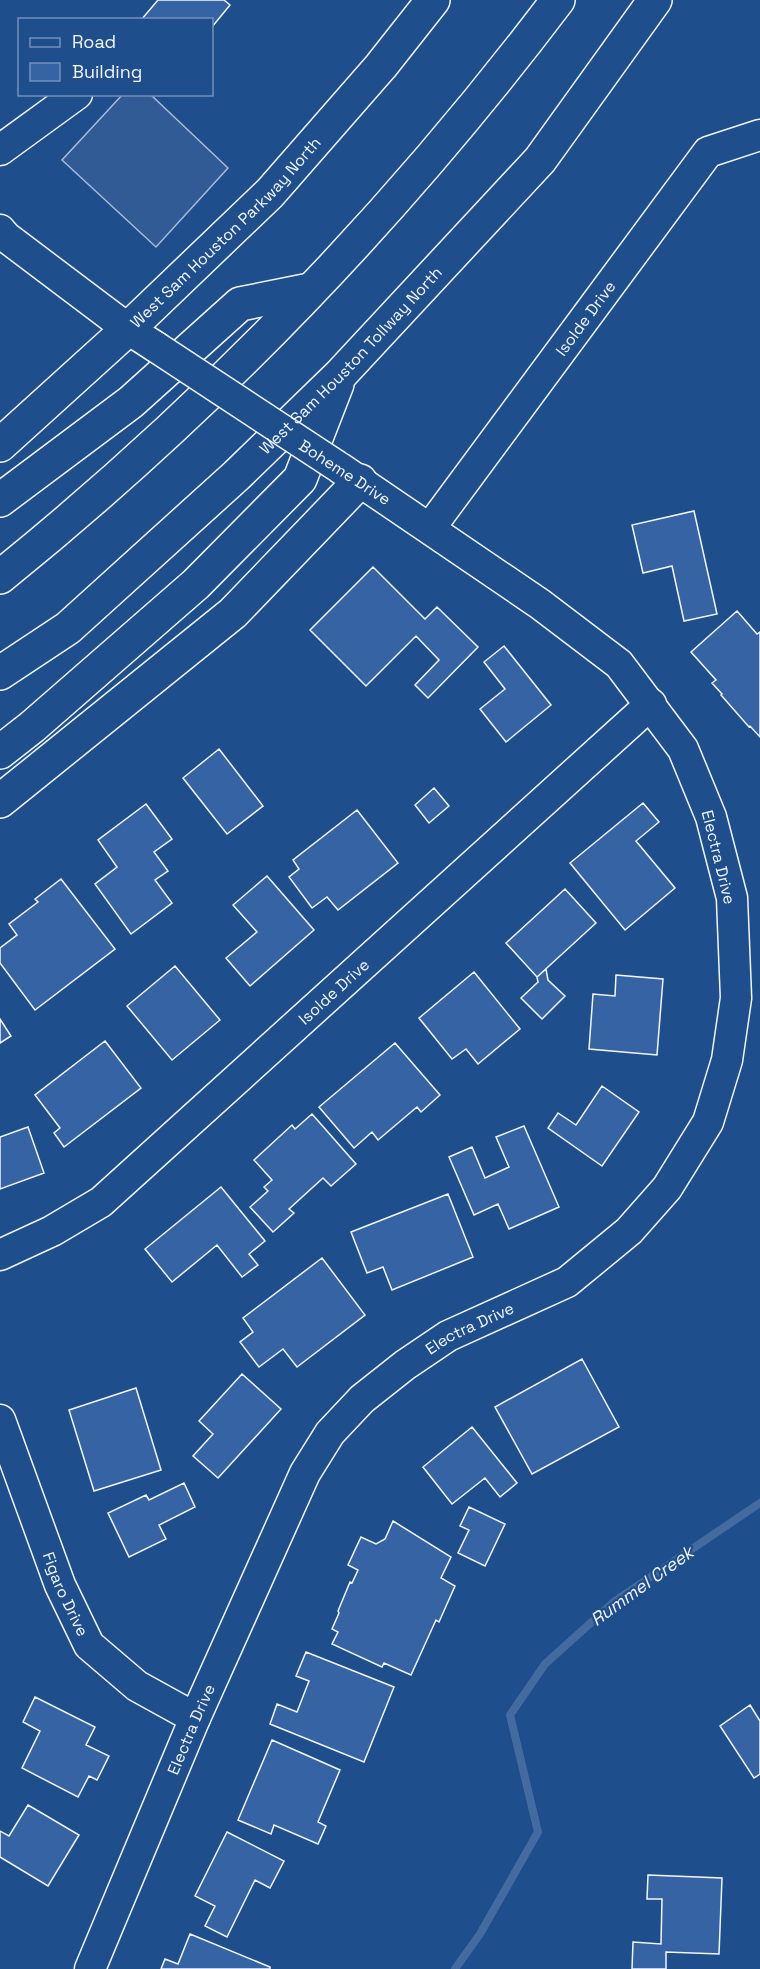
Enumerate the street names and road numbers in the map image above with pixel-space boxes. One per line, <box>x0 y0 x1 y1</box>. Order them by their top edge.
street label: West Sam Houston Parkway North <box>126 133 325 333</box>
street label: West Sam Houston Tollway North <box>255 262 447 459</box>
street label: Isolde Drive <box>551 277 620 360</box>
street label: Boheme Drive <box>295 435 395 510</box>
street label: Electra Drive <box>697 808 740 906</box>
street label: Isolde Drive <box>294 954 374 1029</box>
street label: Electra Drive <box>421 1298 517 1359</box>
street label: Figaro Drive <box>38 1549 93 1640</box>
street label: Electra Drive <box>162 1681 220 1778</box>

